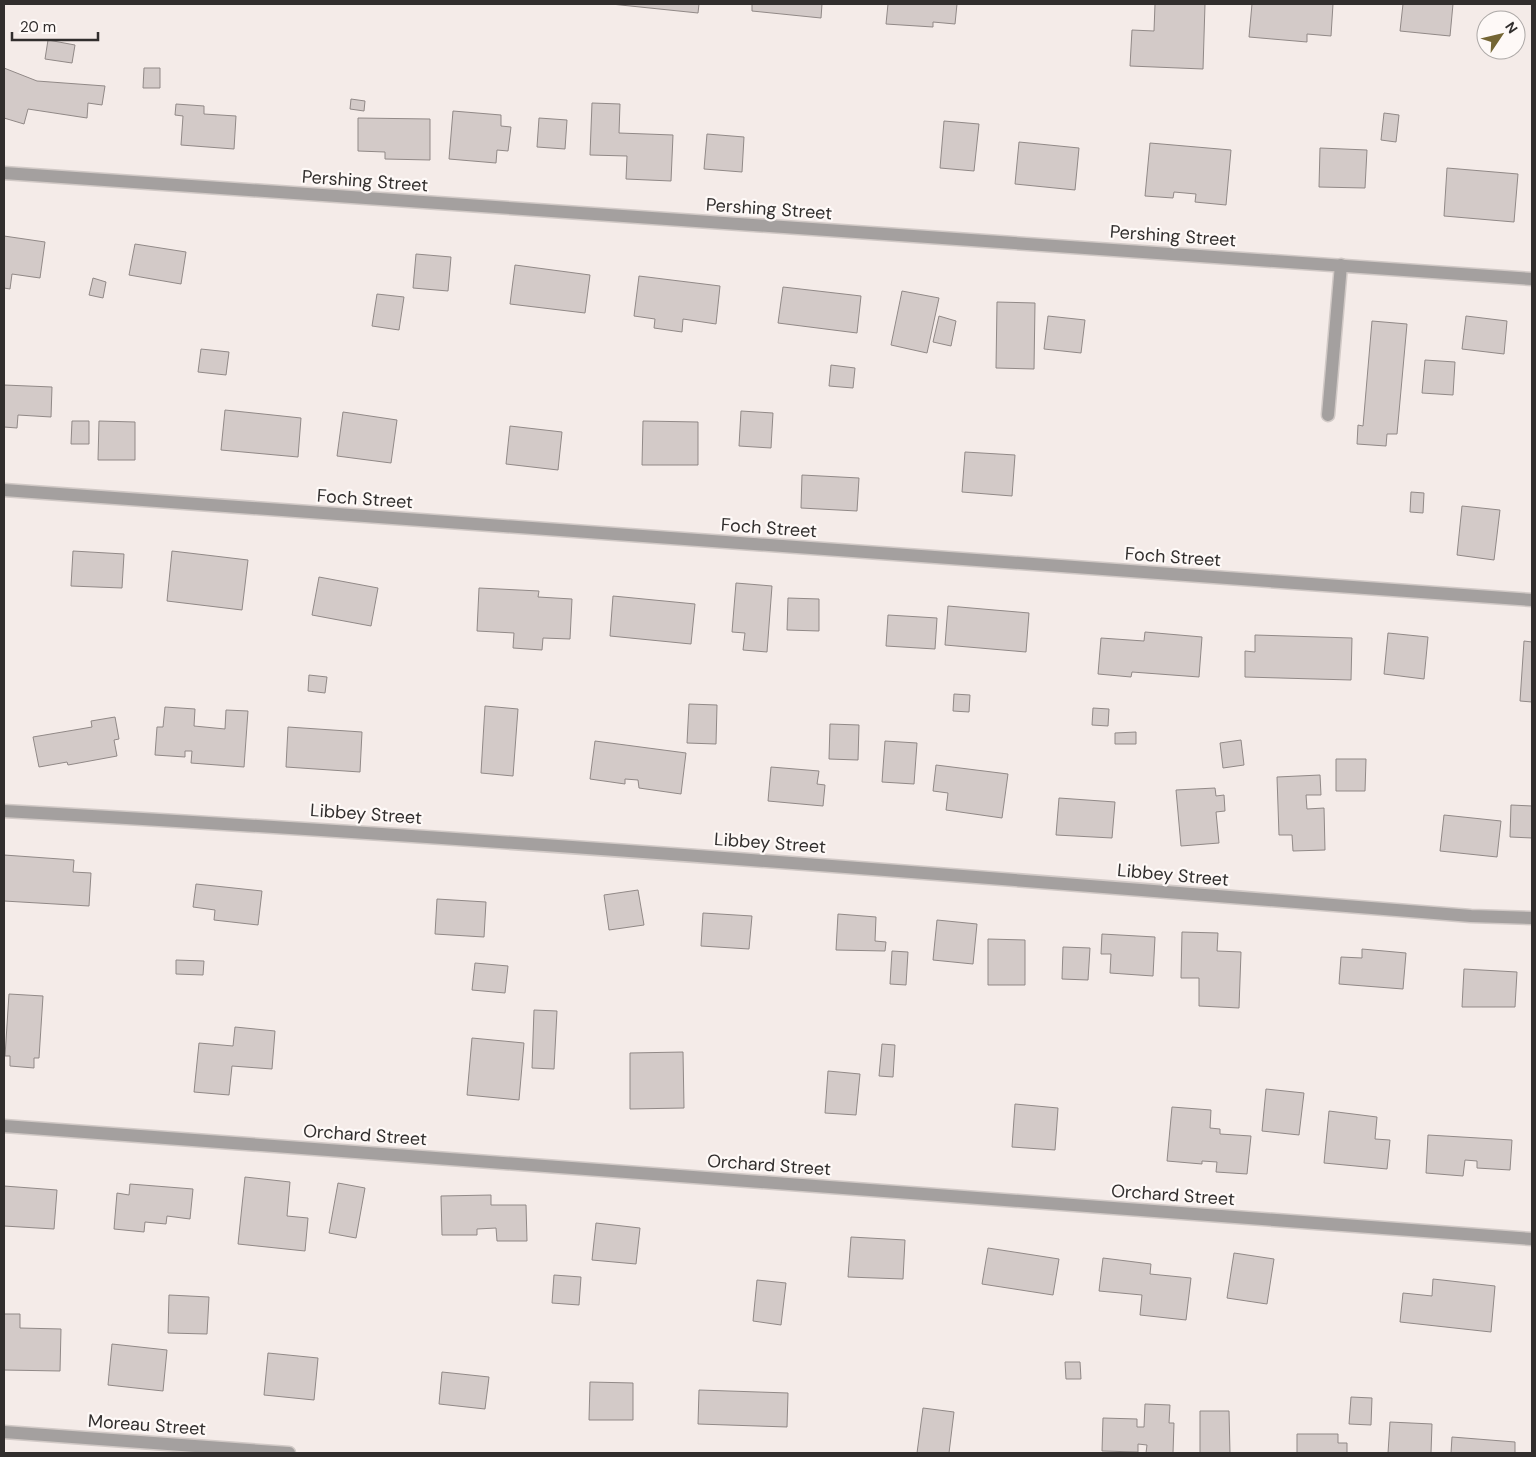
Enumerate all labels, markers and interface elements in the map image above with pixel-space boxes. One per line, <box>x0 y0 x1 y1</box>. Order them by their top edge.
scale bar <box>12 10 99 42</box>
north arrow <box>1476 10 1526 60</box>
text: 20 m <box>20 17 56 37</box>
text: N <box>1501 18 1522 37</box>
street label: Pershing Street <box>301 165 429 197</box>
street label: Pershing Street <box>705 193 833 225</box>
street label: Pershing Street <box>1109 220 1237 252</box>
street label: Foch Street <box>316 484 414 514</box>
street label: Foch Street <box>720 513 818 543</box>
street label: Foch Street <box>1124 542 1222 572</box>
street label: Libbey Street <box>309 798 423 830</box>
street label: Libbey Street <box>713 827 827 859</box>
street label: Libbey Street <box>1116 858 1230 892</box>
street label: Orchard Street <box>302 1119 428 1151</box>
street label: Orchard Street <box>706 1149 832 1181</box>
street label: Orchard Street <box>1110 1179 1236 1211</box>
street label: Moreau Street <box>87 1409 207 1441</box>

